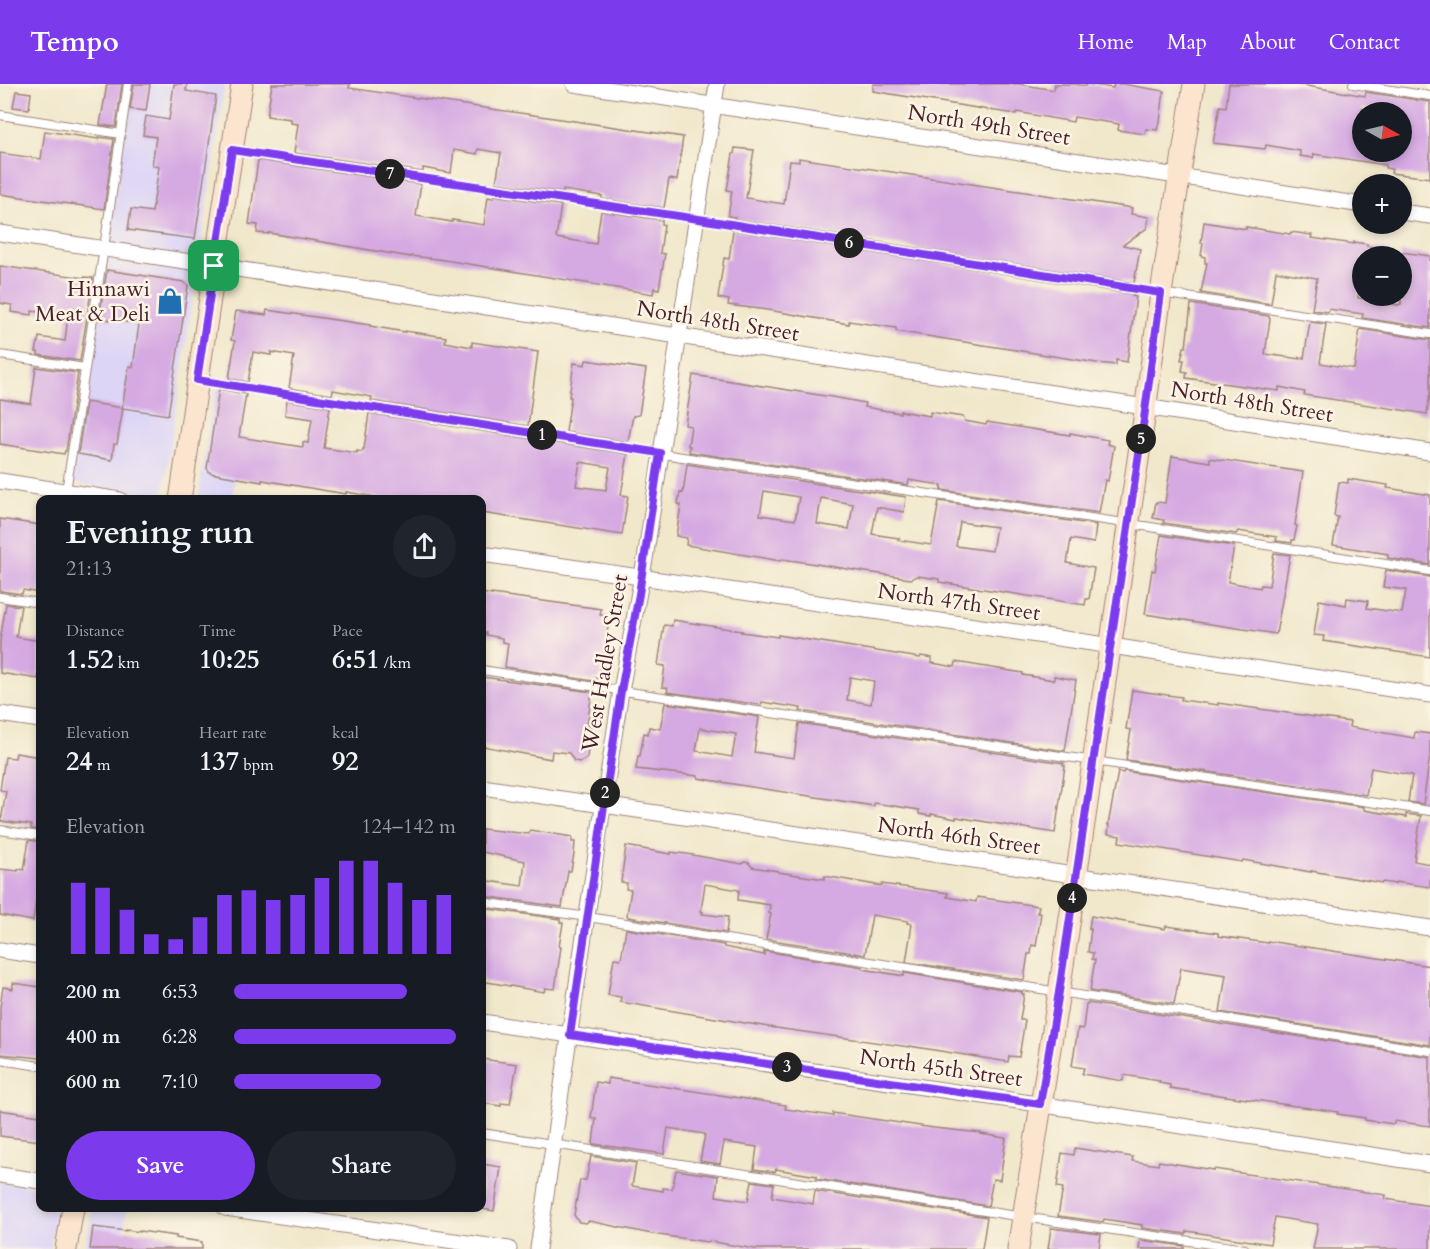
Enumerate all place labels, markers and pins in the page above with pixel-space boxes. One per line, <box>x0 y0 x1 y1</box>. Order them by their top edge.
pin: 7 <box>375 159 405 189</box>
pin: 6 <box>834 228 864 258</box>
pin <box>188 240 239 291</box>
place label: Hinnawi Meat & Deli <box>35 274 150 329</box>
shop icon: Hinnawi Meat & Deli <box>155 286 185 316</box>
pin: 1 <box>527 420 557 450</box>
pin: 5 <box>1126 424 1156 454</box>
pin: 2 <box>590 778 620 808</box>
pin: 4 <box>1057 883 1087 913</box>
pin: 3 <box>772 1052 802 1082</box>

